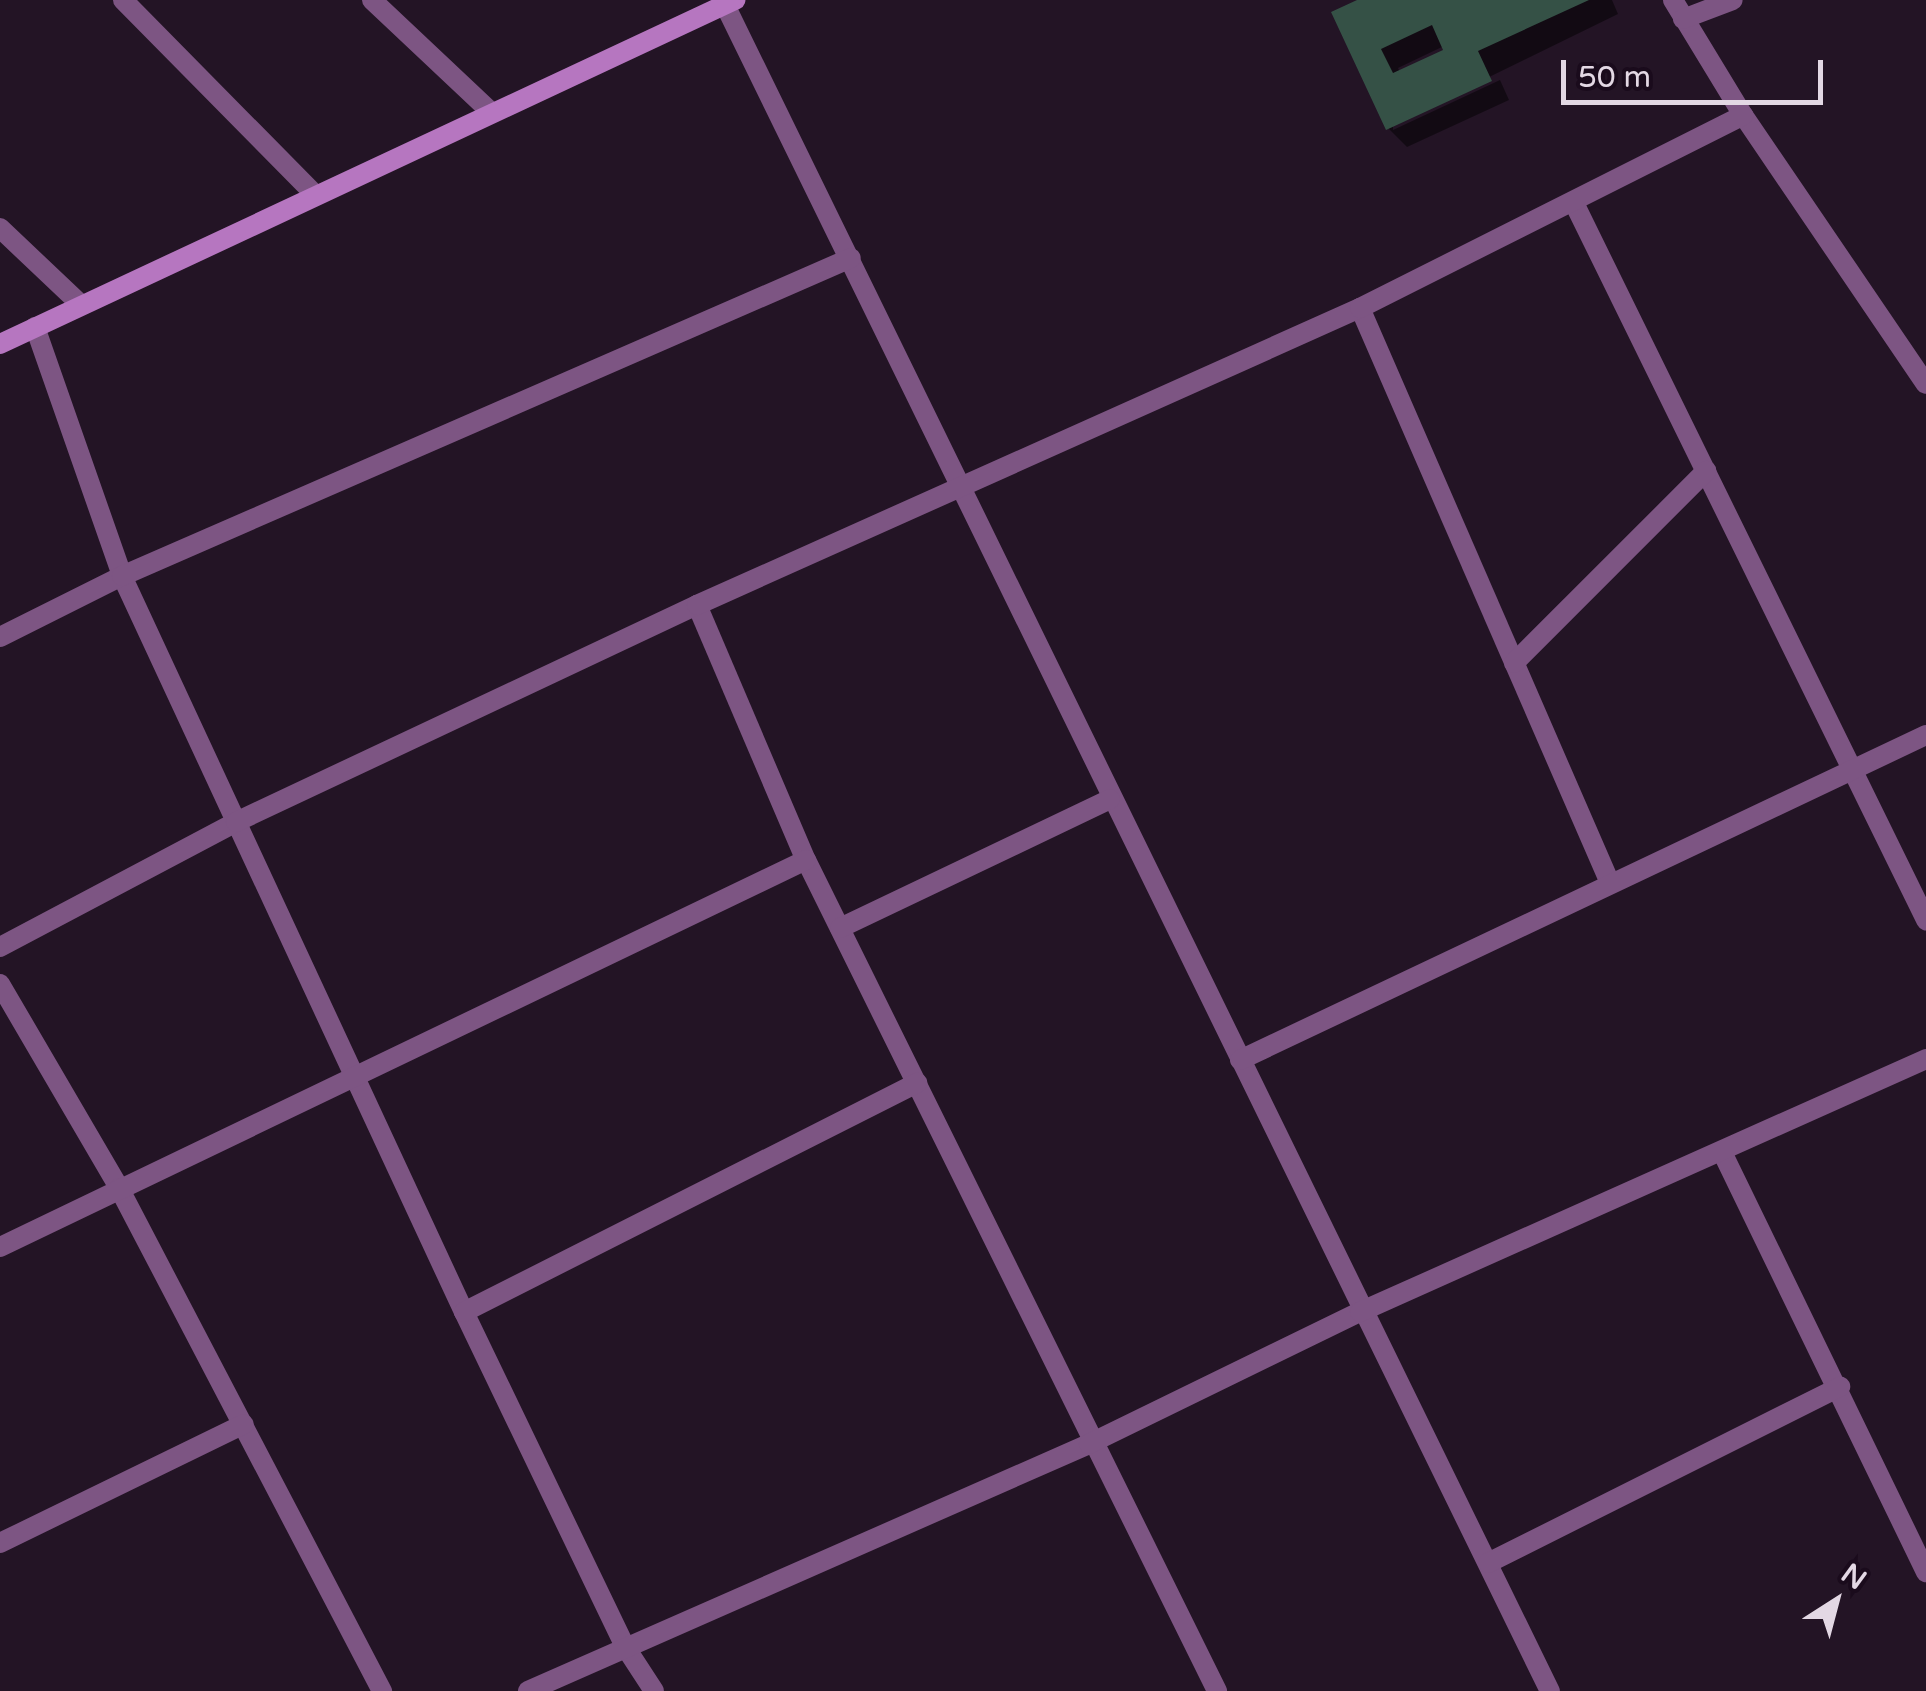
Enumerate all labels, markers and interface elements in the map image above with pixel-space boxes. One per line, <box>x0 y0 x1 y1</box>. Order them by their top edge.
scale bar <box>1566 40 1828 102</box>
text: 50 m <box>1578 59 1651 96</box>
north arrow <box>1786 1551 1886 1651</box>
text: N <box>1835 1556 1873 1597</box>

